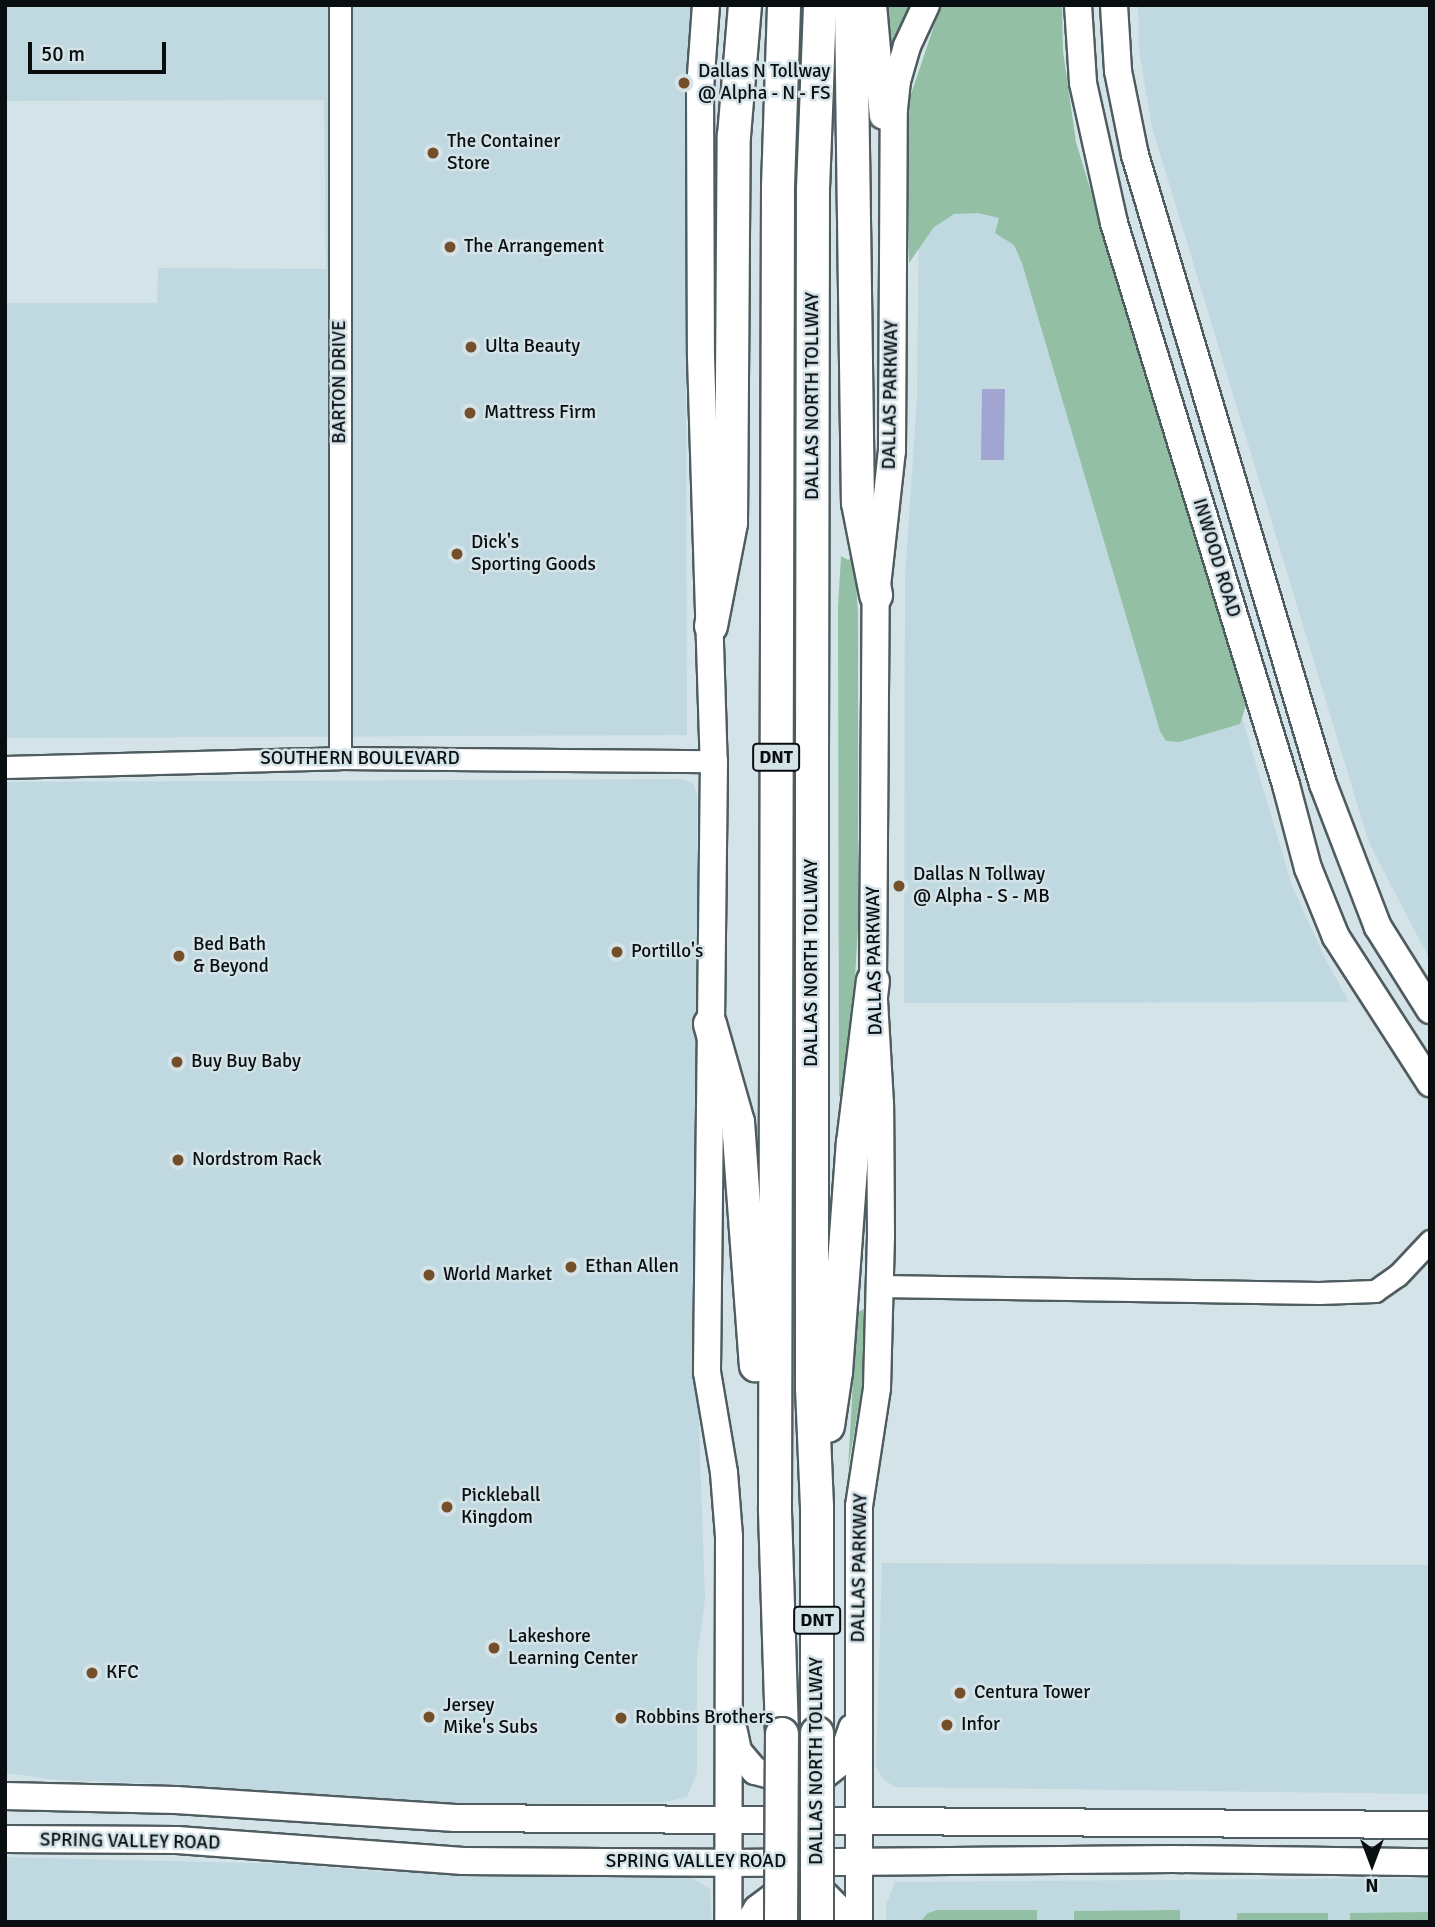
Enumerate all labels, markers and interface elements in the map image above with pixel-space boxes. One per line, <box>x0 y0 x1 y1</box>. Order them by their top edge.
scale bar <box>32 28 170 72</box>
text: 50 m <box>41 41 85 67</box>
place label: Dallas N Tollway @ Alpha - N - FS <box>698 61 831 105</box>
marker: Dallas N Tollway @ Alpha - N - FS <box>676 75 692 91</box>
place label: The Container Store <box>447 131 560 175</box>
marker: The Container Store <box>425 145 441 161</box>
place label: The Arrangement <box>464 236 604 258</box>
marker: The Arrangement <box>442 239 458 255</box>
street label: DALLAS NORTH TOLLWAY <box>802 292 824 500</box>
street label: BARTON DRIVE <box>329 320 351 444</box>
street label: DALLAS PARKWAY <box>878 320 904 470</box>
place label: Ulta Beauty <box>485 336 580 358</box>
marker: Ulta Beauty <box>463 339 479 355</box>
place label: Mattress Firm <box>484 402 596 424</box>
marker: Mattress Firm <box>462 405 478 421</box>
street label: INWOOD ROAD <box>1187 496 1245 620</box>
place label: Dick's Sporting Goods <box>471 532 596 576</box>
marker: Dick's Sporting Goods <box>449 546 465 562</box>
road number: DNT <box>752 742 800 772</box>
street label: SOUTHERN BOULEVARD <box>260 748 460 770</box>
street label: DALLAS NORTH TOLLWAY <box>801 859 823 1067</box>
place label: Dallas N Tollway @ Alpha - S - MB <box>913 864 1050 908</box>
marker: Dallas N Tollway @ Alpha - S - MB <box>891 878 907 894</box>
street label: DALLAS PARKWAY <box>862 886 888 1036</box>
place label: Bed Bath & Beyond <box>193 934 269 978</box>
place label: Portillo's <box>631 941 703 963</box>
marker: Portillo's <box>609 944 625 960</box>
marker: Bed Bath & Beyond <box>171 948 187 964</box>
place label: Buy Buy Baby <box>191 1051 301 1073</box>
marker: Buy Buy Baby <box>169 1054 185 1070</box>
place label: Nordstrom Rack <box>192 1149 322 1171</box>
marker: Nordstrom Rack <box>170 1152 186 1168</box>
place label: Ethan Allen <box>585 1256 679 1278</box>
marker: Ethan Allen <box>563 1259 579 1275</box>
place label: World Market <box>443 1264 552 1286</box>
marker: World Market <box>421 1267 437 1283</box>
place label: Pickleball Kingdom <box>461 1485 541 1529</box>
street label: DALLAS PARKWAY <box>847 1493 873 1643</box>
marker: Pickleball Kingdom <box>439 1499 455 1515</box>
road number: DNT <box>792 1605 842 1634</box>
place label: Lakeshore Learning Center <box>508 1626 638 1670</box>
marker: Lakeshore Learning Center <box>486 1640 502 1656</box>
street label: DALLAS NORTH TOLLWAY <box>806 1657 828 1865</box>
place label: KFC <box>106 1662 139 1684</box>
marker: KFC <box>84 1665 100 1681</box>
place label: Centura Tower <box>974 1682 1090 1704</box>
marker: Centura Tower <box>952 1685 968 1701</box>
place label: Jersey Mike's Subs <box>443 1695 538 1739</box>
place label: Robbins Brothers <box>635 1707 773 1729</box>
marker: Jersey Mike's Subs <box>421 1709 437 1725</box>
marker: Robbins Brothers <box>613 1710 629 1726</box>
place label: Infor <box>961 1714 1000 1736</box>
marker: Infor <box>939 1717 955 1733</box>
street label: SPRING VALLEY ROAD <box>40 1829 220 1855</box>
north arrow <box>1337 1829 1407 1899</box>
street label: SPRING VALLEY ROAD <box>606 1851 786 1873</box>
text: N <box>1365 1873 1379 1897</box>

